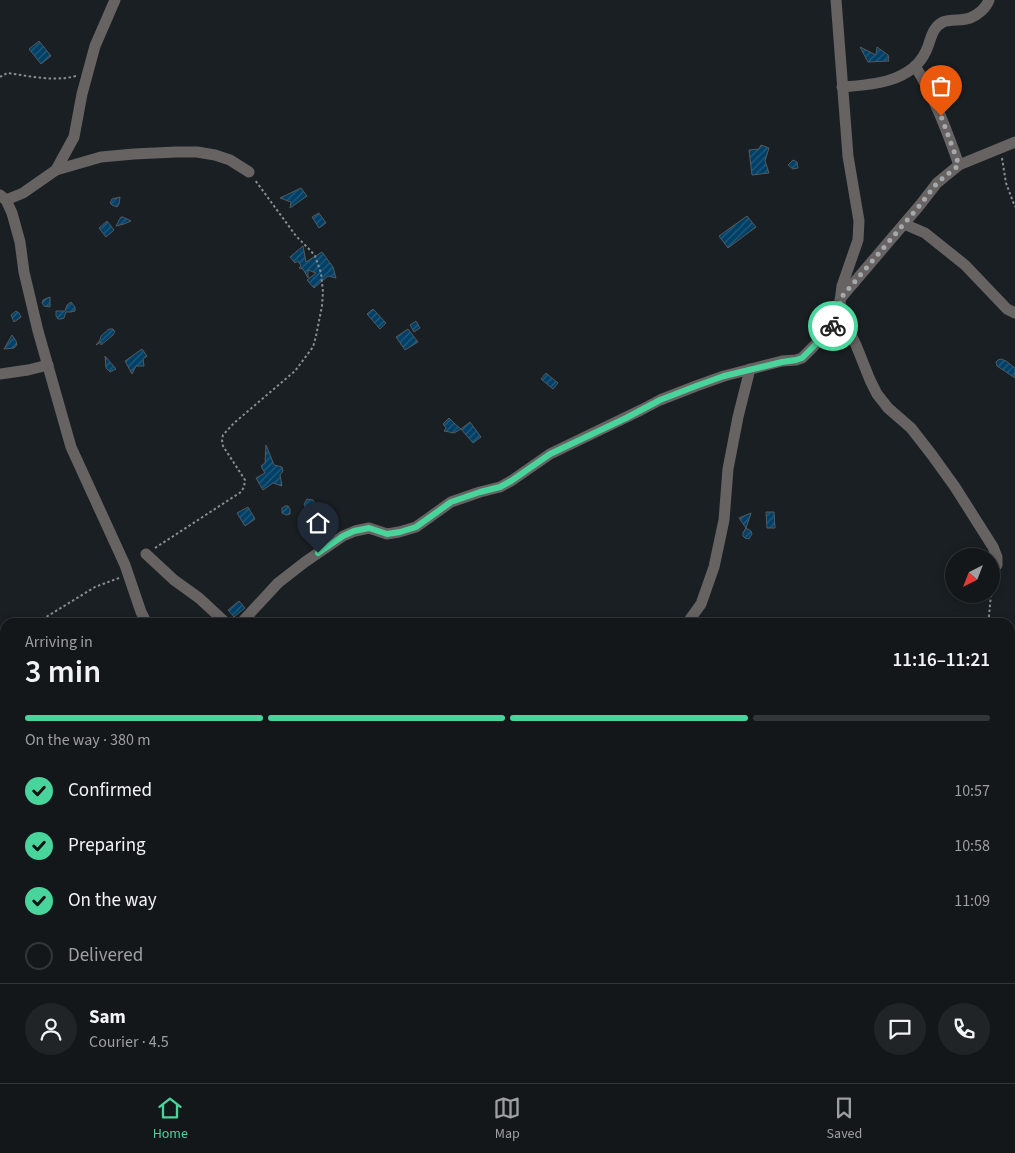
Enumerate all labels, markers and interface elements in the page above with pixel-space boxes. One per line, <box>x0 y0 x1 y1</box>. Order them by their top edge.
pin <box>920 65 962 116</box>
icon: bag <box>927 72 955 100</box>
courier <box>808 301 858 351</box>
icon: bike <box>819 312 847 340</box>
pin <box>297 502 339 553</box>
icon: home <box>304 509 332 537</box>
north arrow <box>945 548 1000 602</box>
map controls <box>945 548 1000 603</box>
text: Arriving in <box>25 631 93 653</box>
text: 11:16–11:21 <box>892 647 990 674</box>
text: 3 min <box>25 649 101 695</box>
text: On the way · 380 m <box>25 729 150 751</box>
icon: check <box>25 777 53 805</box>
text: Confirmed <box>68 777 152 804</box>
text: 10:57 <box>954 780 990 802</box>
icon: check <box>25 832 53 860</box>
text: Preparing <box>68 832 146 859</box>
text: 10:58 <box>954 835 990 857</box>
icon: check <box>25 887 53 915</box>
text: On the way <box>68 887 157 914</box>
text: 11:09 <box>954 890 990 912</box>
text: Delivered <box>68 942 143 969</box>
button: person <box>25 1003 77 1055</box>
button: chat <box>874 1003 926 1055</box>
button: phone <box>938 1003 990 1055</box>
text: Sam <box>89 1004 126 1031</box>
text: Courier · 4.5 <box>89 1031 169 1053</box>
tab: Home <box>153 1094 188 1144</box>
tab: Map <box>493 1094 521 1144</box>
tab: Saved <box>827 1094 862 1144</box>

